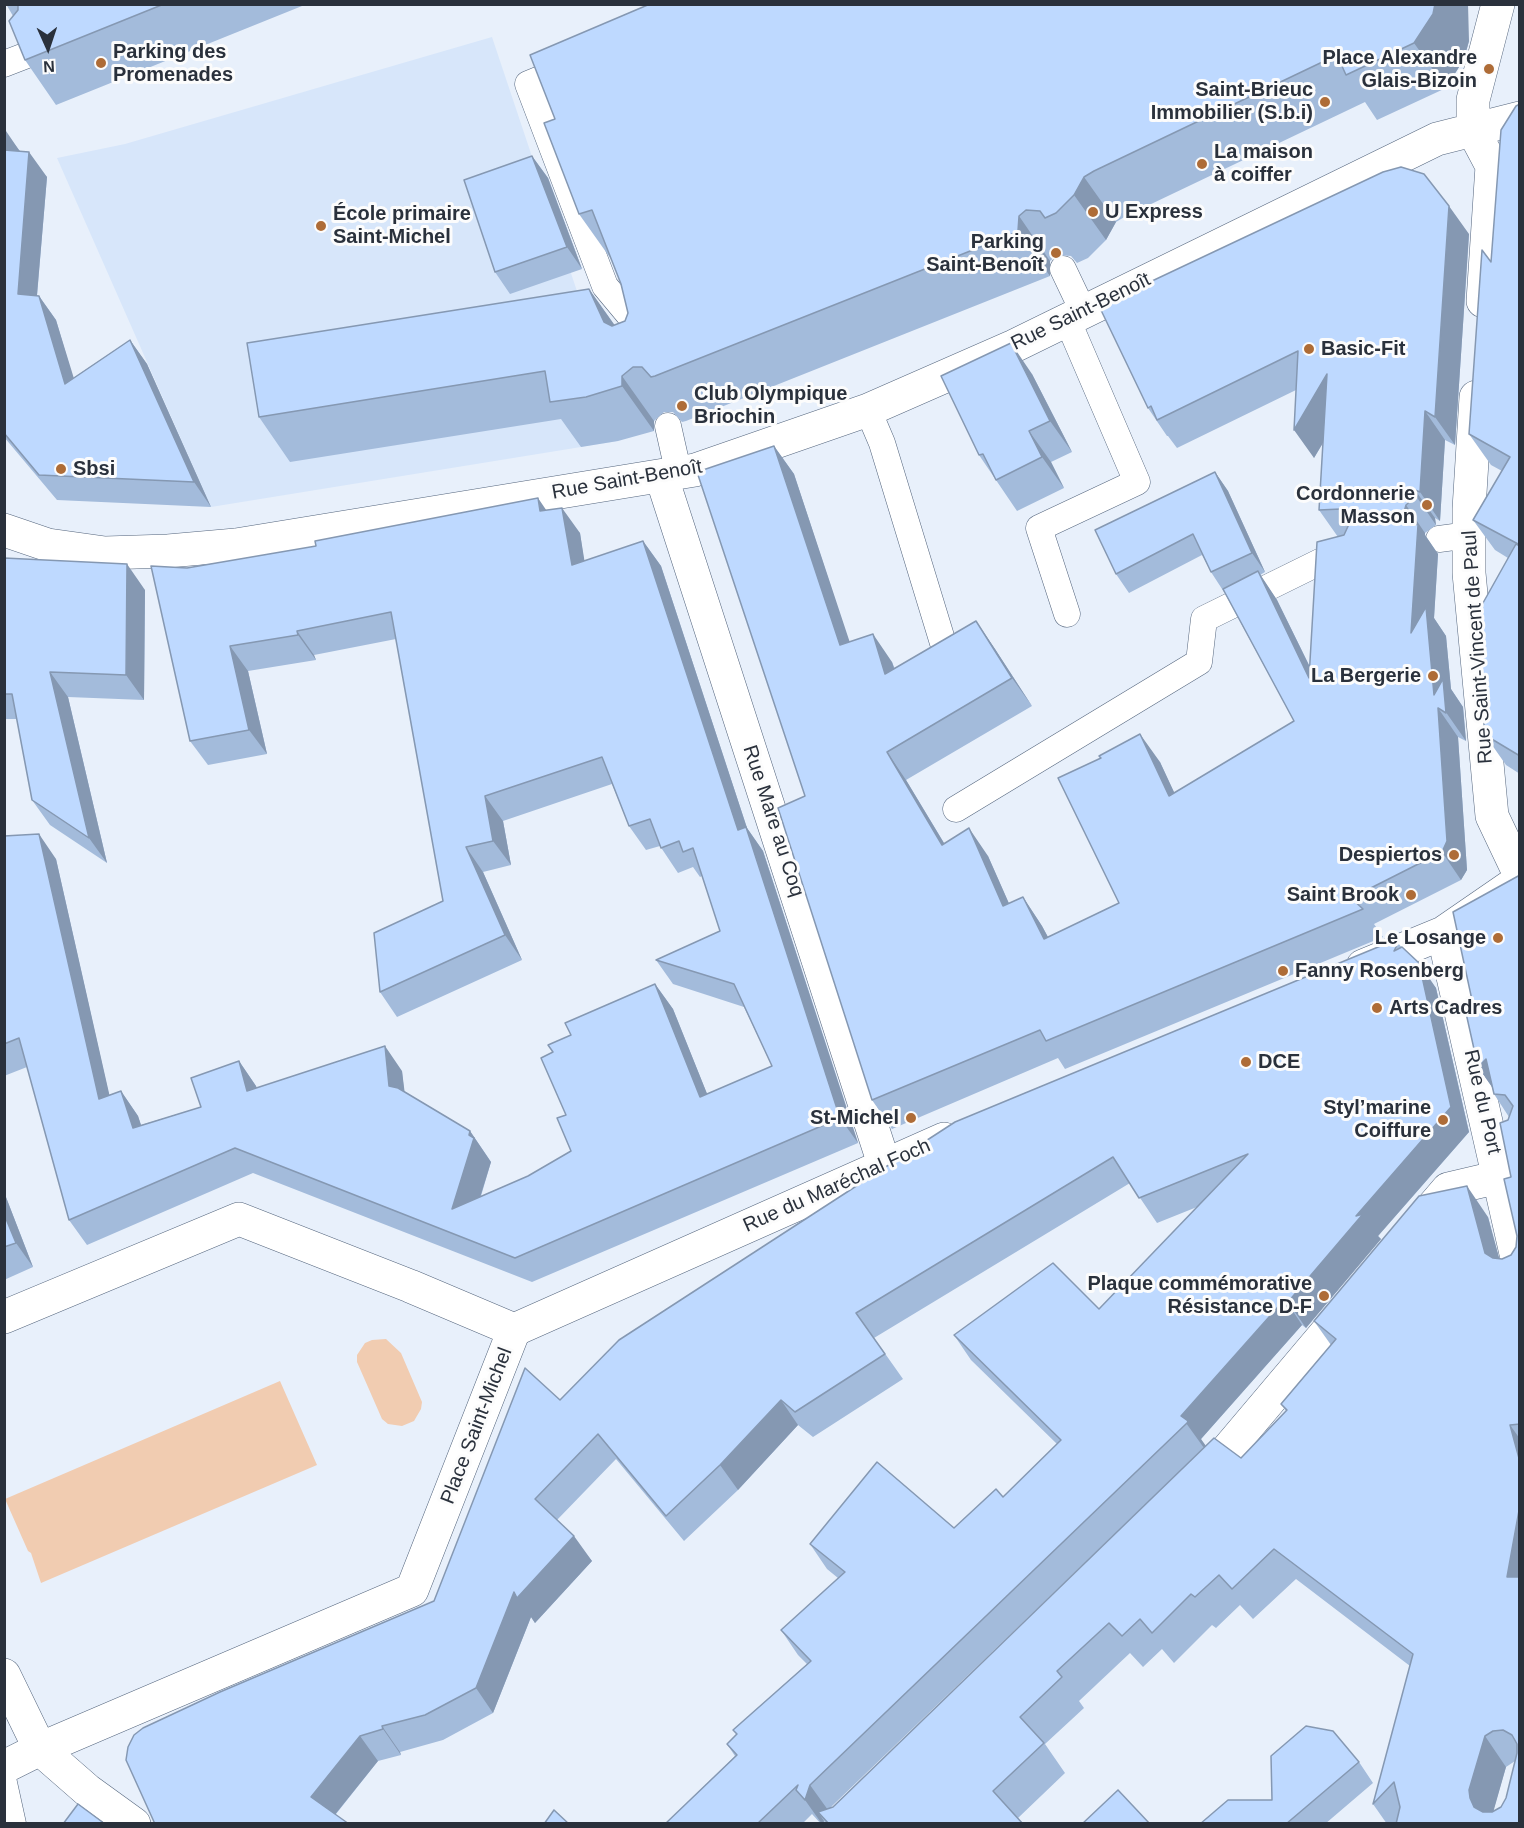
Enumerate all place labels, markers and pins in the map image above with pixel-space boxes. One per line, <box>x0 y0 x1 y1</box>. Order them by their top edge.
place label: Parking des Promenades <box>113 40 233 87</box>
place label: Place Alexandre Glais-Bizoin <box>1322 46 1477 93</box>
marker: Parking des Promenades <box>94 56 108 70</box>
marker: Place Alexandre Glais-Bizoin <box>1482 62 1496 76</box>
place label: Saint-Brieuc Immobilier (S.b.i) <box>1151 78 1313 125</box>
marker: Saint-Brieuc Immobilier (S.b.i) <box>1318 95 1332 109</box>
place label: La maison à coiffer <box>1214 140 1313 187</box>
marker: La maison à coiffer <box>1195 157 1209 171</box>
place label: U Express <box>1105 200 1203 224</box>
place label: École primaire Saint-Michel <box>333 202 471 249</box>
marker: U Express <box>1086 205 1100 219</box>
marker: École primaire Saint-Michel <box>314 219 328 233</box>
place label: Parking Saint-Benoît <box>926 230 1044 277</box>
marker: Parking Saint-Benoît <box>1049 246 1063 260</box>
place label: Basic-Fit <box>1321 337 1405 361</box>
marker: Basic-Fit <box>1302 342 1316 356</box>
place label: Club Olympique Briochin <box>694 382 847 429</box>
marker: Club Olympique Briochin <box>675 399 689 413</box>
place label: Sbsi <box>73 457 115 481</box>
marker: Sbsi <box>54 462 68 476</box>
place label: Cordonnerie Masson <box>1296 482 1415 529</box>
marker: Cordonnerie Masson <box>1420 498 1434 512</box>
place label: La Bergerie <box>1311 664 1421 688</box>
marker: La Bergerie <box>1426 669 1440 683</box>
place label: Despiertos <box>1339 843 1442 867</box>
marker: Despiertos <box>1447 848 1461 862</box>
place label: Saint Brook <box>1287 883 1399 907</box>
marker: Saint Brook <box>1404 888 1418 902</box>
place label: Le Losange <box>1375 926 1486 950</box>
marker: Le Losange <box>1491 931 1505 945</box>
place label: Fanny Rosenberg <box>1295 959 1464 983</box>
marker: Fanny Rosenberg <box>1276 964 1290 978</box>
place label: Arts Cadres <box>1389 996 1502 1020</box>
marker: Arts Cadres <box>1370 1001 1384 1015</box>
place label: DCE <box>1258 1050 1300 1074</box>
marker: DCE <box>1239 1055 1253 1069</box>
place label: Styl’marine Coiffure <box>1323 1096 1431 1143</box>
place label: St-Michel <box>810 1106 899 1130</box>
marker: St-Michel <box>904 1111 918 1125</box>
marker: Styl’marine Coiffure <box>1436 1113 1450 1127</box>
place label: Plaque commémorative Résistance D-F <box>1087 1272 1312 1319</box>
marker: Plaque commémorative Résistance D-F <box>1317 1289 1331 1303</box>

